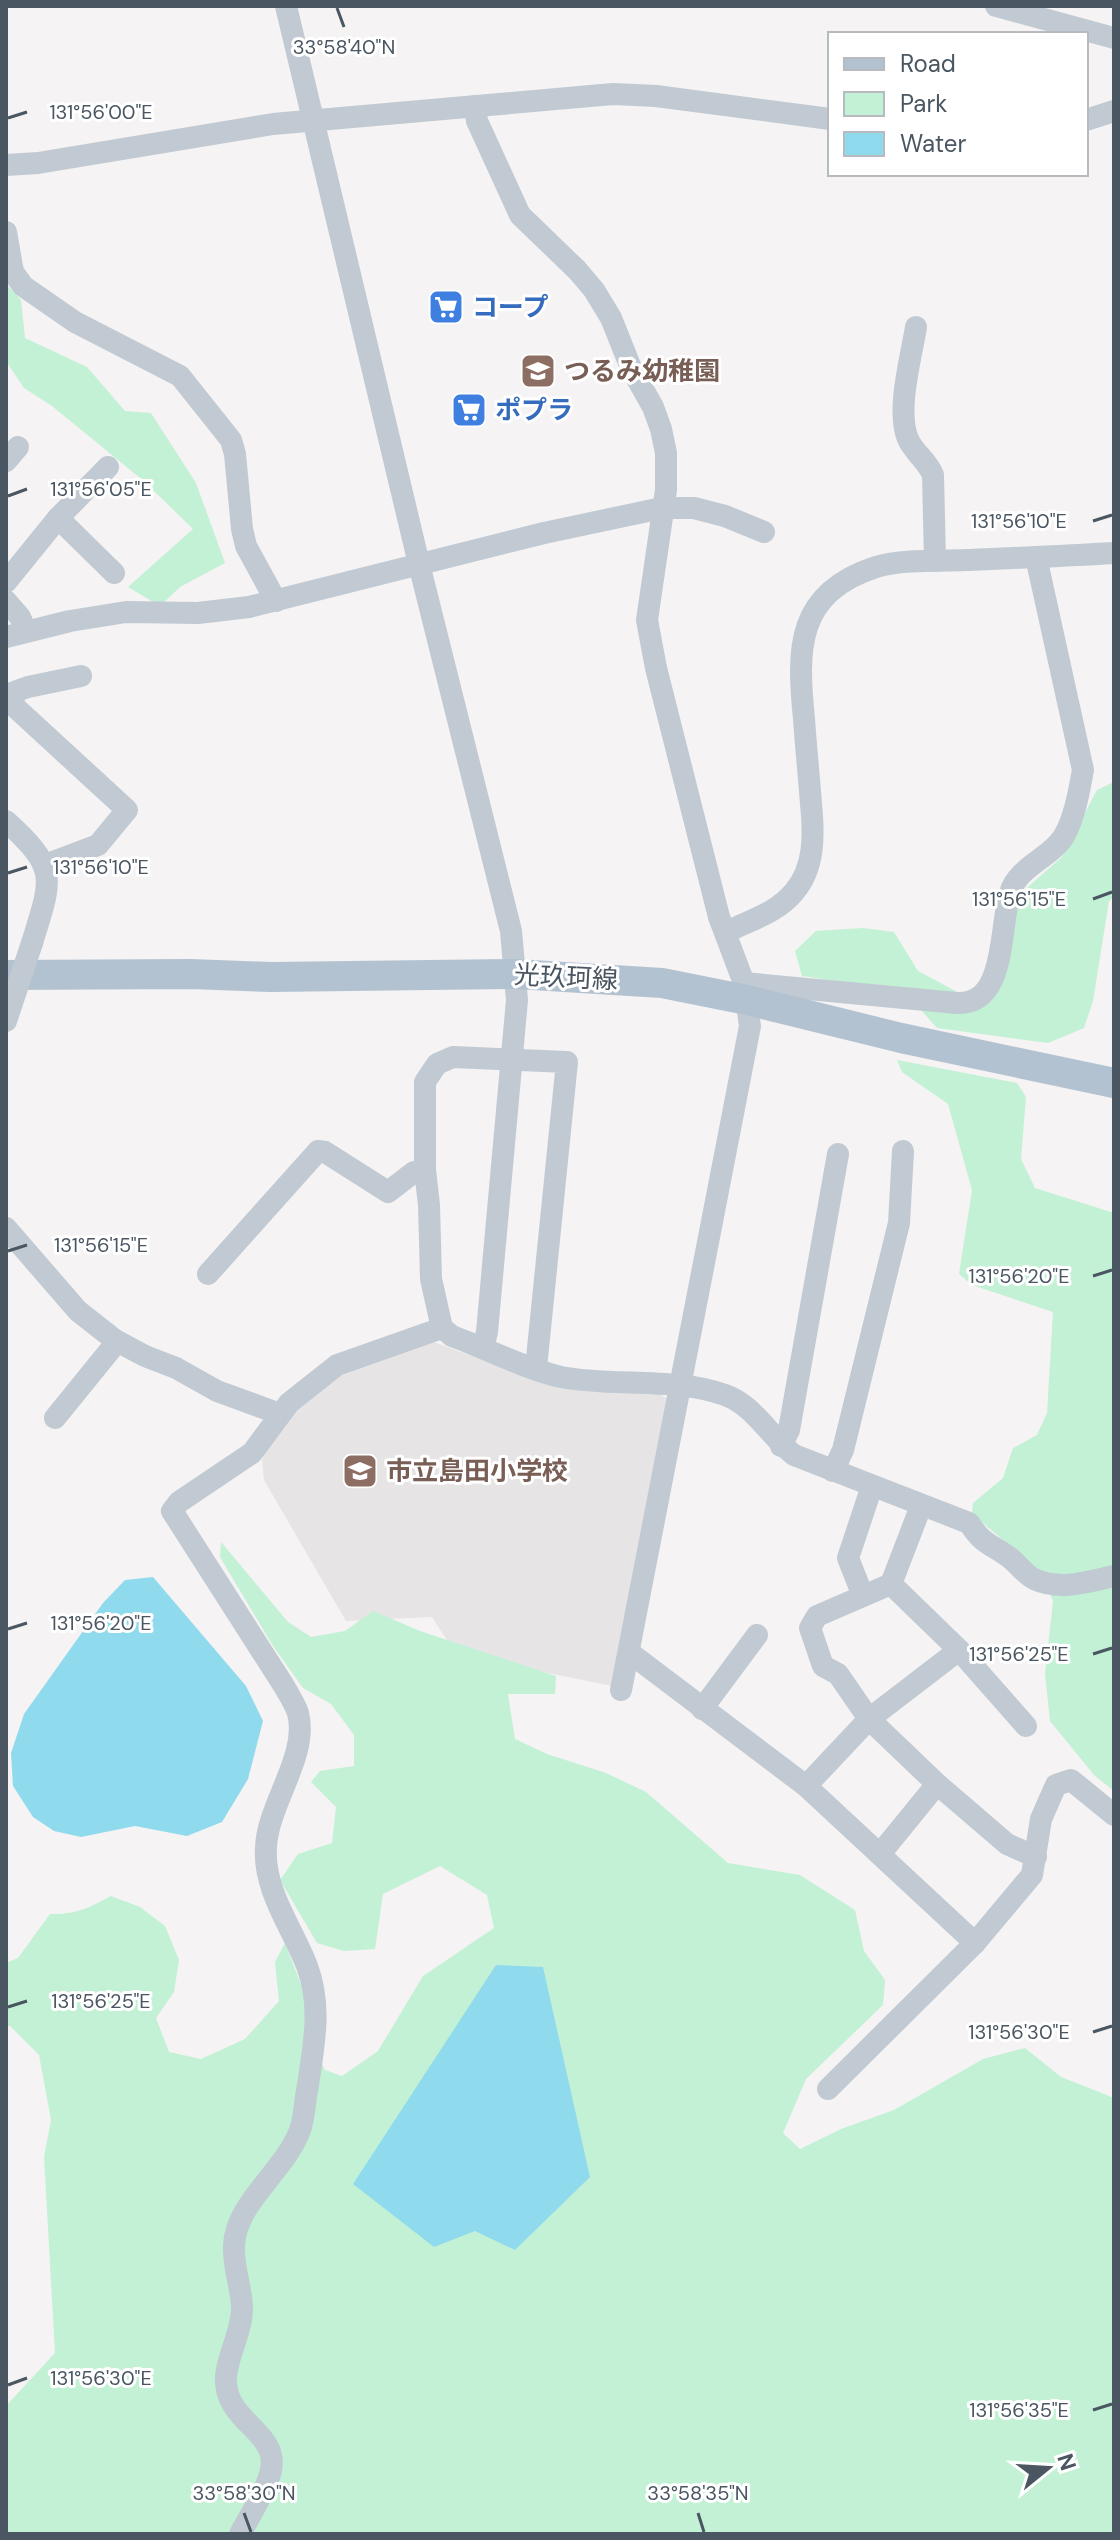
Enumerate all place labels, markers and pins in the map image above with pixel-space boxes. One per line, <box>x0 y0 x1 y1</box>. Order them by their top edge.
supermarket icon: コープ <box>427 288 465 326</box>
place label: コープ <box>472 290 548 324</box>
school or university icon: つるみ幼稚園 <box>519 352 557 390</box>
place label: つるみ幼稚園 <box>564 354 720 388</box>
supermarket icon: ポプラ <box>450 391 488 429</box>
place label: ポプラ <box>495 393 573 427</box>
school or university icon: 市立島田小学校 <box>341 1452 379 1490</box>
place label: 市立島田小学校 <box>386 1454 568 1488</box>

